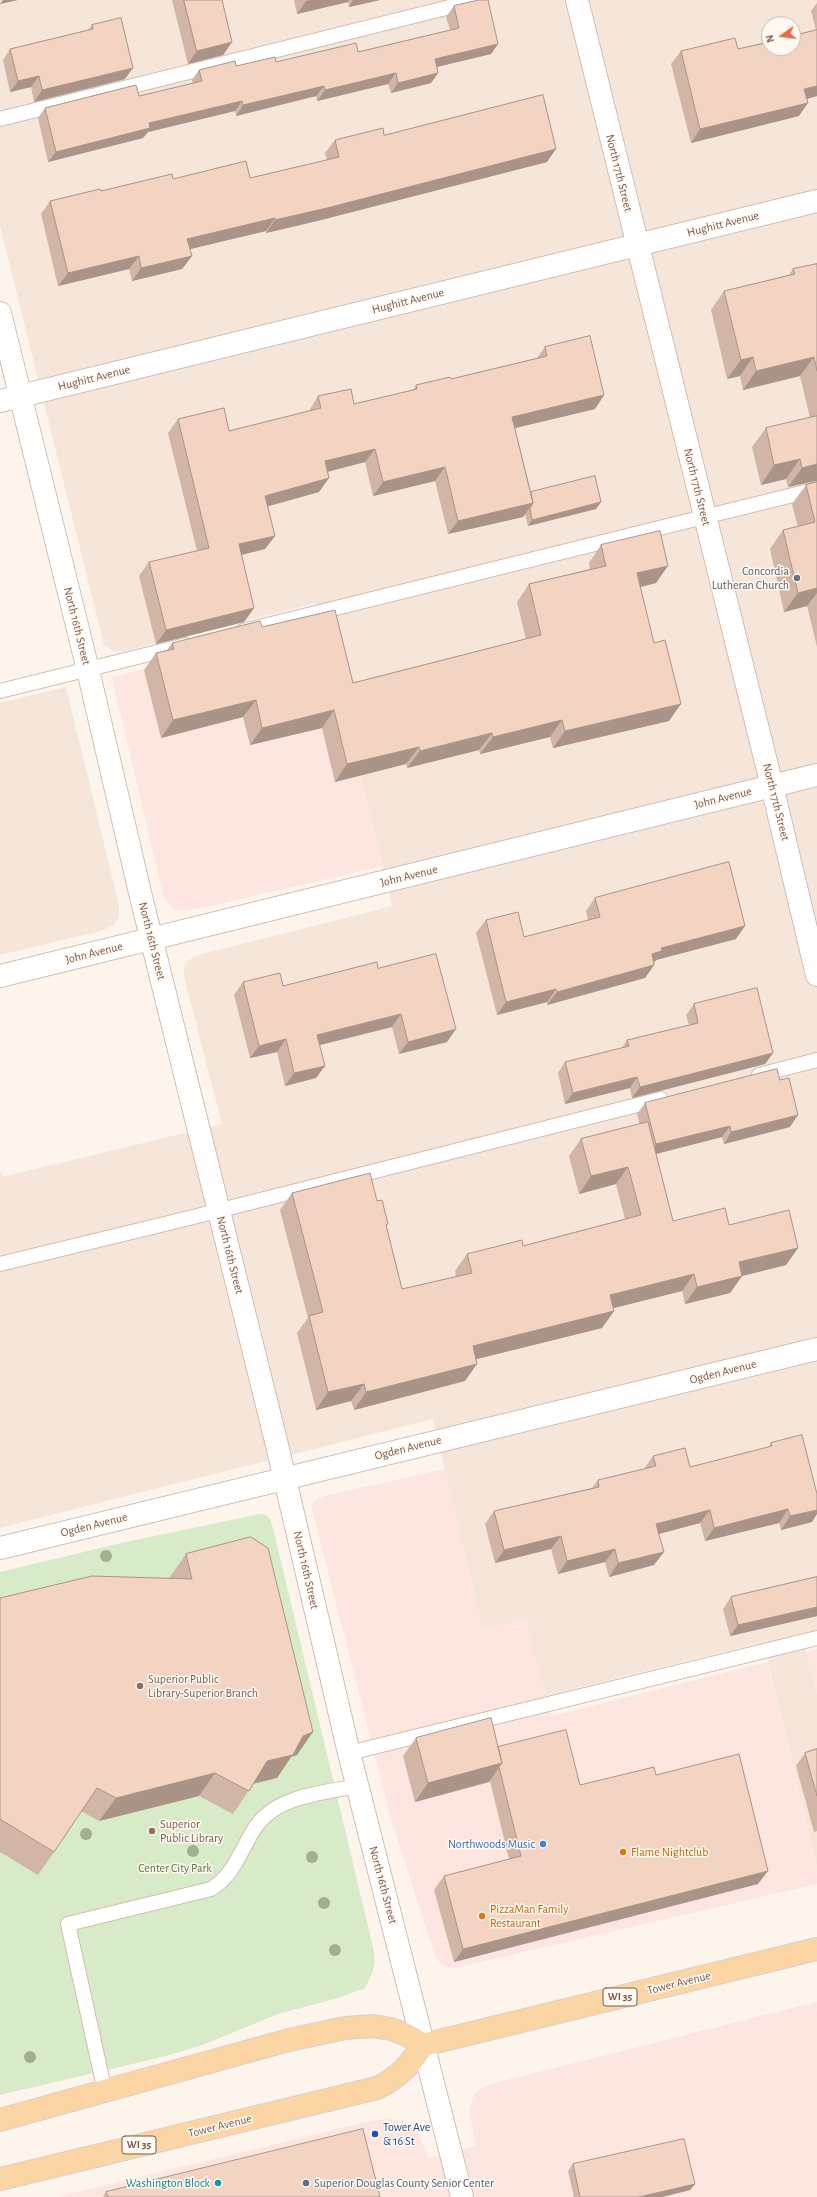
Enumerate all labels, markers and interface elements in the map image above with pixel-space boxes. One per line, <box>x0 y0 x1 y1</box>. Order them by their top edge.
north arrow <box>761 16 801 56</box>
text: N <box>764 34 776 44</box>
street label: North 17th Street <box>602 133 636 213</box>
street label: Hughitt Avenue <box>685 208 761 240</box>
street label: Hughitt Avenue <box>370 285 446 317</box>
street label: Hughitt Avenue <box>56 362 132 394</box>
street label: North 17th Street <box>680 447 714 527</box>
place label: Concordia Lutheran Church <box>712 564 789 592</box>
marker: Concordia Lutheran Church <box>792 573 802 583</box>
street label: North 16th Street <box>60 586 94 666</box>
street label: North 17th Street <box>759 762 793 842</box>
street label: John Avenue <box>693 784 753 812</box>
street label: John Avenue <box>379 862 439 890</box>
street label: North 16th Street <box>135 901 169 981</box>
street label: John Avenue <box>64 939 124 967</box>
street label: North 16th Street <box>213 1215 247 1295</box>
street label: Ogden Avenue <box>688 1357 758 1387</box>
street label: Ogden Avenue <box>373 1433 443 1463</box>
street label: Ogden Avenue <box>59 1510 129 1540</box>
street label: North 16th Street <box>290 1530 322 1610</box>
place label: Superior Public Library-Superior Branch <box>148 1672 258 1700</box>
marker: Superior Public Library-Superior Branch <box>135 1681 145 1691</box>
place label: Superior Public Library <box>160 1817 223 1845</box>
marker: Superior Public Library <box>147 1826 157 1836</box>
place label: Northwoods Music <box>448 1837 535 1851</box>
marker: Northwoods Music <box>538 1839 548 1849</box>
street label: North 16th Street <box>366 1845 400 1925</box>
place label: Flame Nightclub <box>631 1845 708 1859</box>
marker: Flame Nightclub <box>618 1847 628 1857</box>
park label: Center City Park <box>138 1861 212 1875</box>
place label: PizzaMan Family Restaurant <box>490 1902 568 1930</box>
marker: PizzaMan Family Restaurant <box>477 1911 487 1921</box>
street label: Tower Avenue <box>646 1968 712 1998</box>
road number: WI 35 <box>603 1988 637 2006</box>
street label: Tower Avenue <box>187 2111 253 2141</box>
place label: Tower Ave & 16 St <box>383 2120 430 2148</box>
marker: Tower Ave & 16 St <box>370 2129 380 2139</box>
road number: WI 35 <box>122 2136 156 2154</box>
place label: Washington Block <box>126 2176 210 2190</box>
place label: Superior Douglas County Senior Center <box>314 2176 494 2190</box>
marker: Washington Block <box>213 2178 223 2188</box>
marker: Superior Douglas County Senior Center <box>301 2178 311 2188</box>

